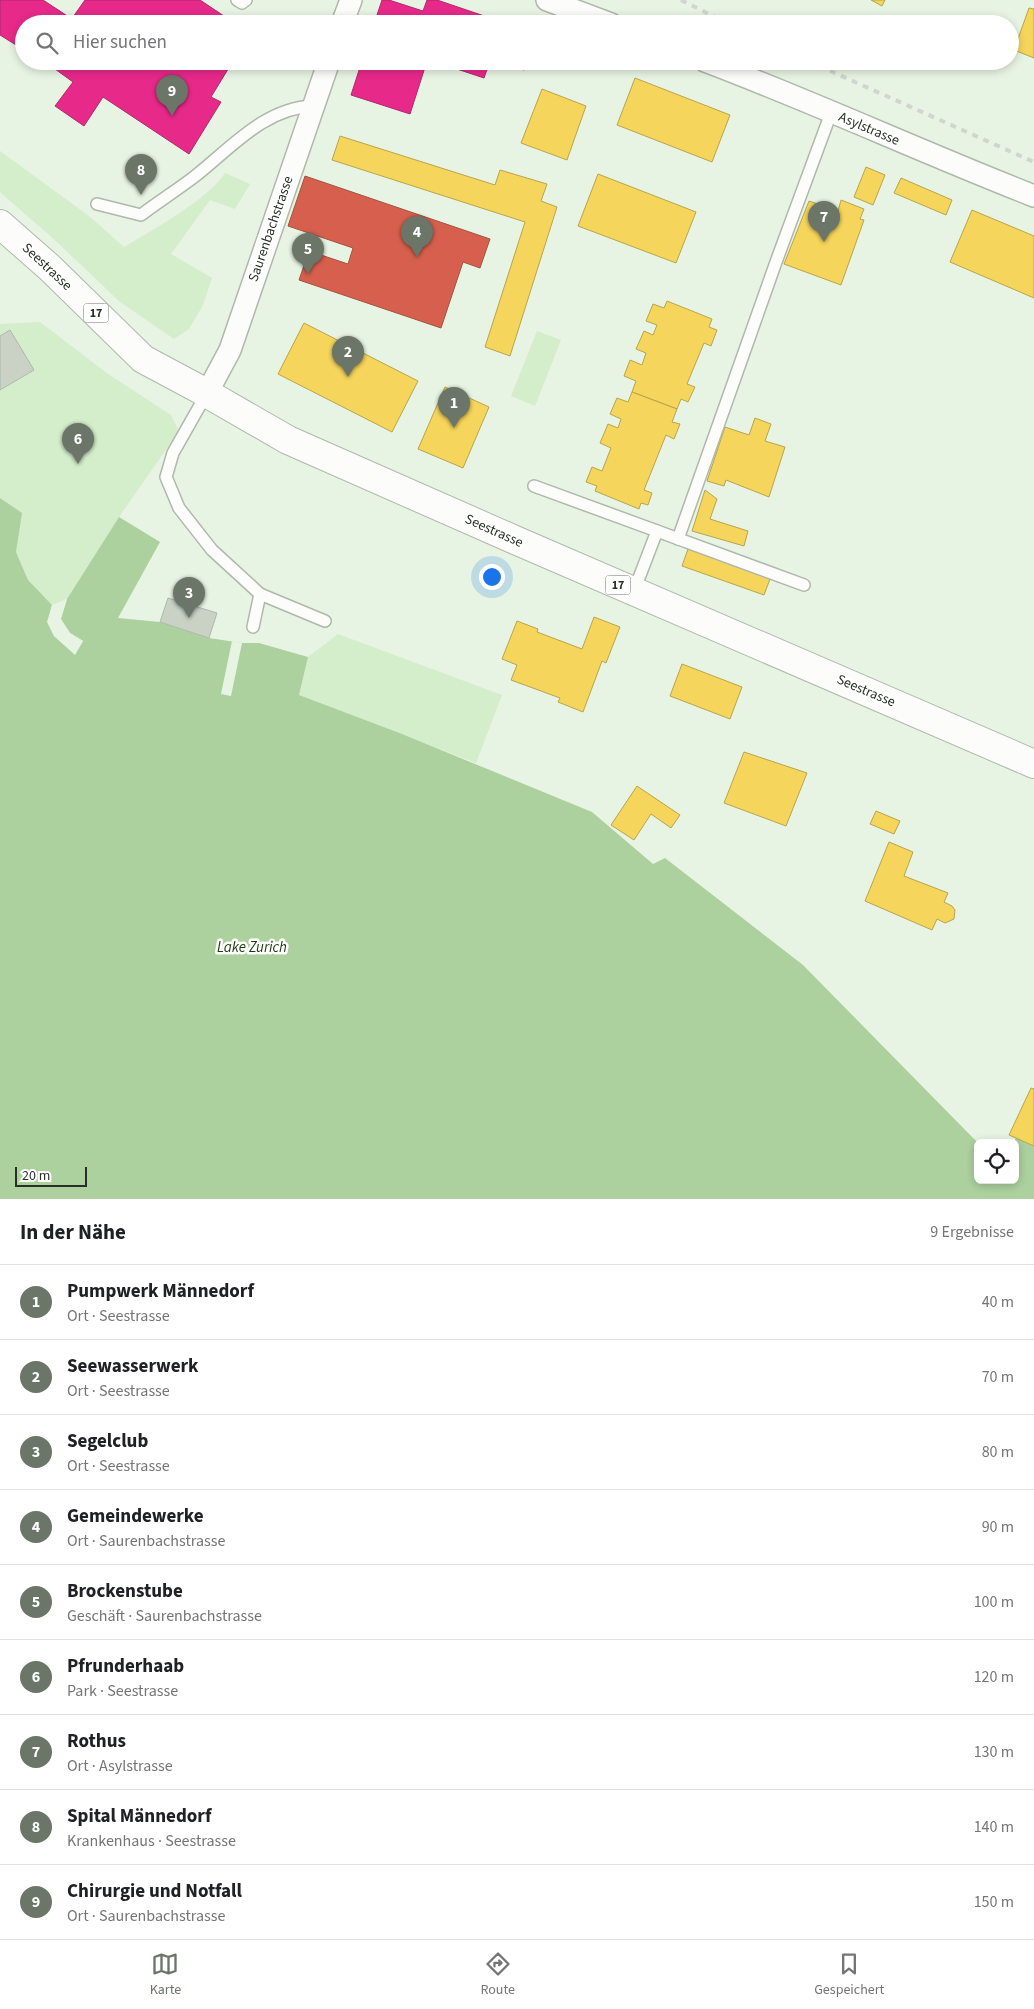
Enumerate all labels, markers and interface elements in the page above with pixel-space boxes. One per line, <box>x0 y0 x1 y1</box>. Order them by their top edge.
search box <box>15 15 1019 70</box>
icon: search <box>33 29 61 57</box>
text: Hier suchen <box>73 29 167 56</box>
pin: 9 <box>156 75 188 116</box>
street label: Asylstrasse <box>835 107 903 151</box>
pin: 8 <box>125 154 157 195</box>
street label: Saurenbachstrasse <box>244 173 298 285</box>
pin: 7 <box>808 201 840 242</box>
pin: 4 <box>401 216 433 257</box>
pin: 5 <box>292 233 324 274</box>
street label: Seestrasse <box>18 239 77 295</box>
road number: 17 <box>84 304 108 322</box>
pin: 2 <box>332 336 364 377</box>
pin: 1 <box>438 387 470 428</box>
pin: 6 <box>62 423 94 464</box>
street label: Seestrasse <box>462 509 526 553</box>
your location <box>479 564 505 590</box>
road number: 17 <box>606 576 630 594</box>
pin: 3 <box>173 577 205 618</box>
street label: Seestrasse <box>834 670 898 712</box>
water label: Lake Zurich <box>217 937 287 958</box>
map controls <box>974 1139 1019 1184</box>
button: locate <box>974 1139 1019 1184</box>
scale bar <box>15 1164 88 1187</box>
text: 20 m <box>22 1166 50 1186</box>
text: In der Nähe <box>20 1217 126 1247</box>
text: 9 Ergebnisse <box>930 1221 1014 1243</box>
text: Pumpwerk Männedorf <box>67 1278 254 1305</box>
text: 1 <box>32 1291 40 1313</box>
text: 40 m <box>982 1291 1014 1313</box>
text: Ort · Seestrasse <box>67 1305 170 1327</box>
text: Seewasserwerk <box>67 1353 198 1380</box>
text: 2 <box>32 1366 40 1388</box>
text: 70 m <box>982 1366 1014 1388</box>
text: Ort · Seestrasse <box>67 1380 170 1402</box>
text: Segelclub <box>67 1428 148 1455</box>
text: 3 <box>32 1441 40 1463</box>
text: 80 m <box>982 1441 1014 1463</box>
text: Ort · Seestrasse <box>67 1455 170 1477</box>
text: Gemeindewerke <box>67 1503 204 1530</box>
text: 4 <box>32 1516 40 1538</box>
text: 90 m <box>982 1516 1014 1538</box>
text: Ort · Saurenbachstrasse <box>67 1530 225 1552</box>
text: Brockenstube <box>67 1578 183 1605</box>
text: 5 <box>32 1591 40 1613</box>
text: 100 m <box>974 1591 1014 1613</box>
text: Geschäft · Saurenbachstrasse <box>67 1605 262 1627</box>
text: Pfrunderhaab <box>67 1653 184 1680</box>
text: 6 <box>32 1666 40 1688</box>
text: 120 m <box>974 1666 1014 1688</box>
text: Park · Seestrasse <box>67 1680 178 1702</box>
text: Rothus <box>67 1728 126 1755</box>
text: 7 <box>32 1741 40 1763</box>
text: 130 m <box>974 1741 1014 1763</box>
text: Ort · Asylstrasse <box>67 1755 173 1777</box>
text: Spital Männedorf <box>67 1803 211 1830</box>
text: 8 <box>32 1816 40 1838</box>
text: 140 m <box>974 1816 1014 1838</box>
text: Krankenhaus · Seestrasse <box>67 1830 236 1852</box>
text: Chirurgie und Notfall <box>67 1878 242 1905</box>
text: 9 <box>32 1891 40 1913</box>
text: 150 m <box>974 1891 1014 1913</box>
text: Ort · Saurenbachstrasse <box>67 1905 225 1927</box>
tab: Karte <box>150 1950 181 2000</box>
tab: Route <box>480 1950 515 2000</box>
tab: Gespeichert <box>814 1950 884 2000</box>

